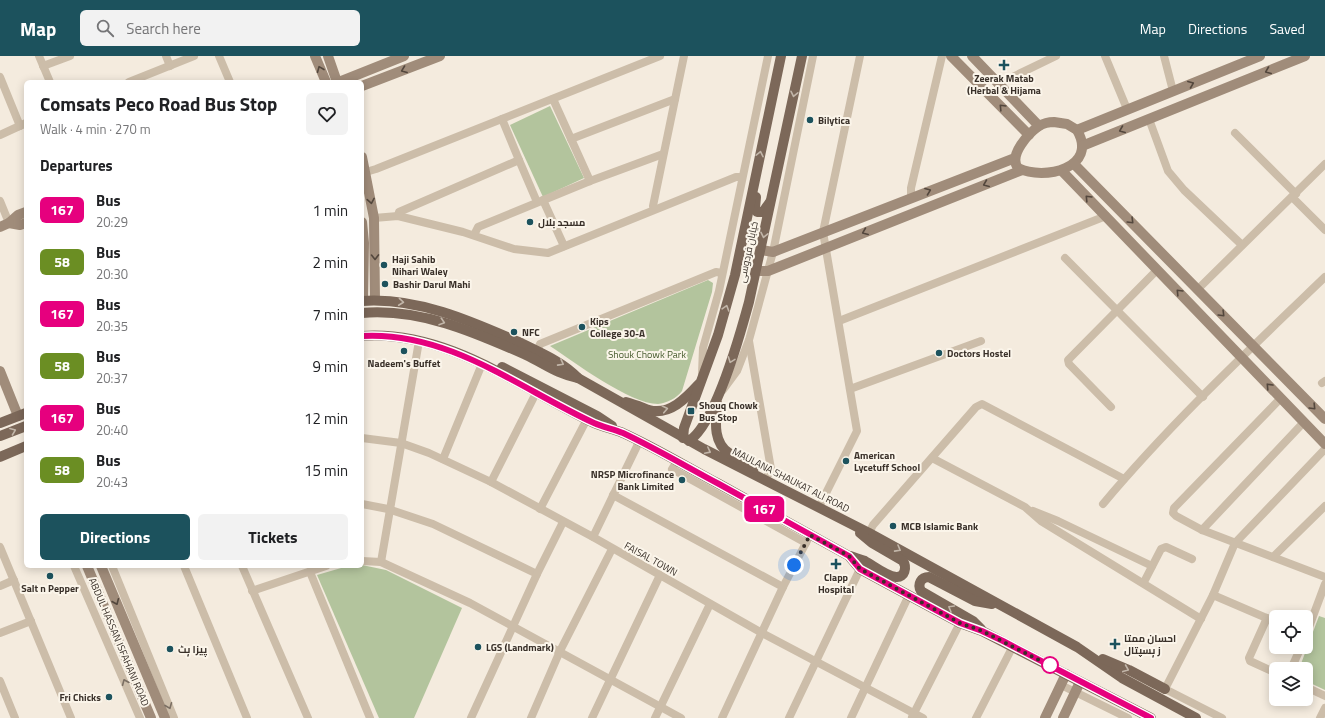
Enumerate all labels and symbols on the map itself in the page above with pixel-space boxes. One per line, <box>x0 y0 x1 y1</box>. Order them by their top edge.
marker: Zeerak Matab (Herbal & Hijama <box>998 59 1010 71</box>
one-way arrow <box>317 66 325 73</box>
one-way arrow <box>400 66 407 74</box>
one-way arrow <box>1265 66 1272 74</box>
place label: Zeerak Matab (Herbal & Hijama <box>967 71 1041 98</box>
one-way arrow <box>1188 80 1195 88</box>
one-way arrow <box>791 91 799 97</box>
one-way arrow <box>999 104 1007 112</box>
place label: Bilytica <box>818 113 850 128</box>
marker: Bilytica <box>805 115 815 125</box>
one-way arrow <box>1118 125 1126 133</box>
one-way arrow <box>755 150 763 157</box>
one-way arrow <box>982 180 989 188</box>
one-way arrow <box>924 187 931 195</box>
one-way arrow <box>1085 195 1093 203</box>
one-way arrow <box>366 198 375 205</box>
place label: مسجد بلال <box>538 215 585 230</box>
one-way arrow <box>1126 216 1133 224</box>
marker: مسجد بلال <box>525 217 535 227</box>
street label: خیابان فردوسی <box>734 220 762 284</box>
one-way arrow <box>861 228 868 236</box>
one-way arrow <box>760 232 768 238</box>
place label: Haji Sahib Nihari Waley <box>392 252 448 279</box>
one-way arrow <box>371 254 379 260</box>
marker: Haji Sahib Nihari Waley <box>379 260 389 270</box>
place label: Bashir Darul Mahi <box>393 277 470 292</box>
marker: Bashir Darul Mahi <box>380 279 390 289</box>
one-way arrow <box>1176 289 1184 297</box>
one-way arrow <box>398 298 404 307</box>
one-way arrow <box>721 305 730 312</box>
one-way arrow <box>1217 309 1225 317</box>
place label: Kips College 30-A <box>590 314 645 341</box>
one-way arrow <box>438 317 445 326</box>
marker: Kips College 30-A <box>577 322 587 332</box>
place label: NFC <box>522 325 540 340</box>
marker: NFC <box>509 327 519 337</box>
marker: Nadeem's Buffet <box>399 346 409 356</box>
place label: Doctors Hostel <box>947 346 1011 361</box>
park label: Shouk Chowk Park <box>608 347 686 362</box>
marker: Doctors Hostel <box>934 348 944 358</box>
place label: Nadeem's Buffet <box>368 356 441 371</box>
one-way arrow <box>727 357 735 364</box>
one-way arrow <box>557 359 564 366</box>
one-way arrow <box>1266 383 1273 391</box>
place label: Shouq Chowk Bus Stop <box>699 398 758 425</box>
one-way arrow <box>1308 402 1316 410</box>
one-way arrow <box>662 405 668 413</box>
marker: Shouq Chowk Bus Stop <box>686 406 696 416</box>
one-way arrow <box>9 427 16 435</box>
street label: MAULANA SHAUKAT ALI ROAD <box>730 444 852 516</box>
one-way arrow <box>704 447 711 454</box>
place label: American Lycetuff School <box>854 448 920 475</box>
marker: American Lycetuff School <box>841 456 851 466</box>
place label: NRSP Microfinance Bank Limited <box>591 467 674 494</box>
marker: NRSP Microfinance Bank Limited <box>677 475 687 485</box>
line badge: 167 <box>741 496 787 522</box>
place label: MCB Islamic Bank <box>901 519 979 534</box>
marker: MCB Islamic Bank <box>888 521 898 531</box>
street label: FAISAL TOWN <box>622 538 680 580</box>
one-way arrow <box>894 544 901 552</box>
your location <box>784 555 804 575</box>
marker: Clapp Hospital <box>830 558 842 570</box>
place label: Clapp Hospital <box>818 570 854 597</box>
marker: Salt n Pepper <box>45 571 55 581</box>
street label: ABDUL HASSAN ISFAHANI ROAD <box>85 575 153 709</box>
place label: Salt n Pepper <box>21 581 79 596</box>
one-way arrow <box>111 597 119 605</box>
one-way arrow <box>948 605 955 612</box>
place label: احسان ممتا ز ہسپتال <box>1124 631 1176 658</box>
marker: احسان ممتا ز ہسپتال <box>1109 638 1121 650</box>
place label: LGS (Landmark) <box>486 640 554 655</box>
place label: پیزا ہٹ <box>178 642 207 657</box>
marker: LGS (Landmark) <box>473 642 483 652</box>
marker: پیزا ہٹ <box>165 644 175 654</box>
unlabelled marker <box>1041 656 1059 674</box>
one-way arrow <box>1122 664 1130 672</box>
one-way arrow <box>121 679 129 686</box>
place label: Fri Chicks <box>59 690 101 705</box>
marker: Fri Chicks <box>104 692 114 702</box>
one-way arrow <box>165 702 173 709</box>

